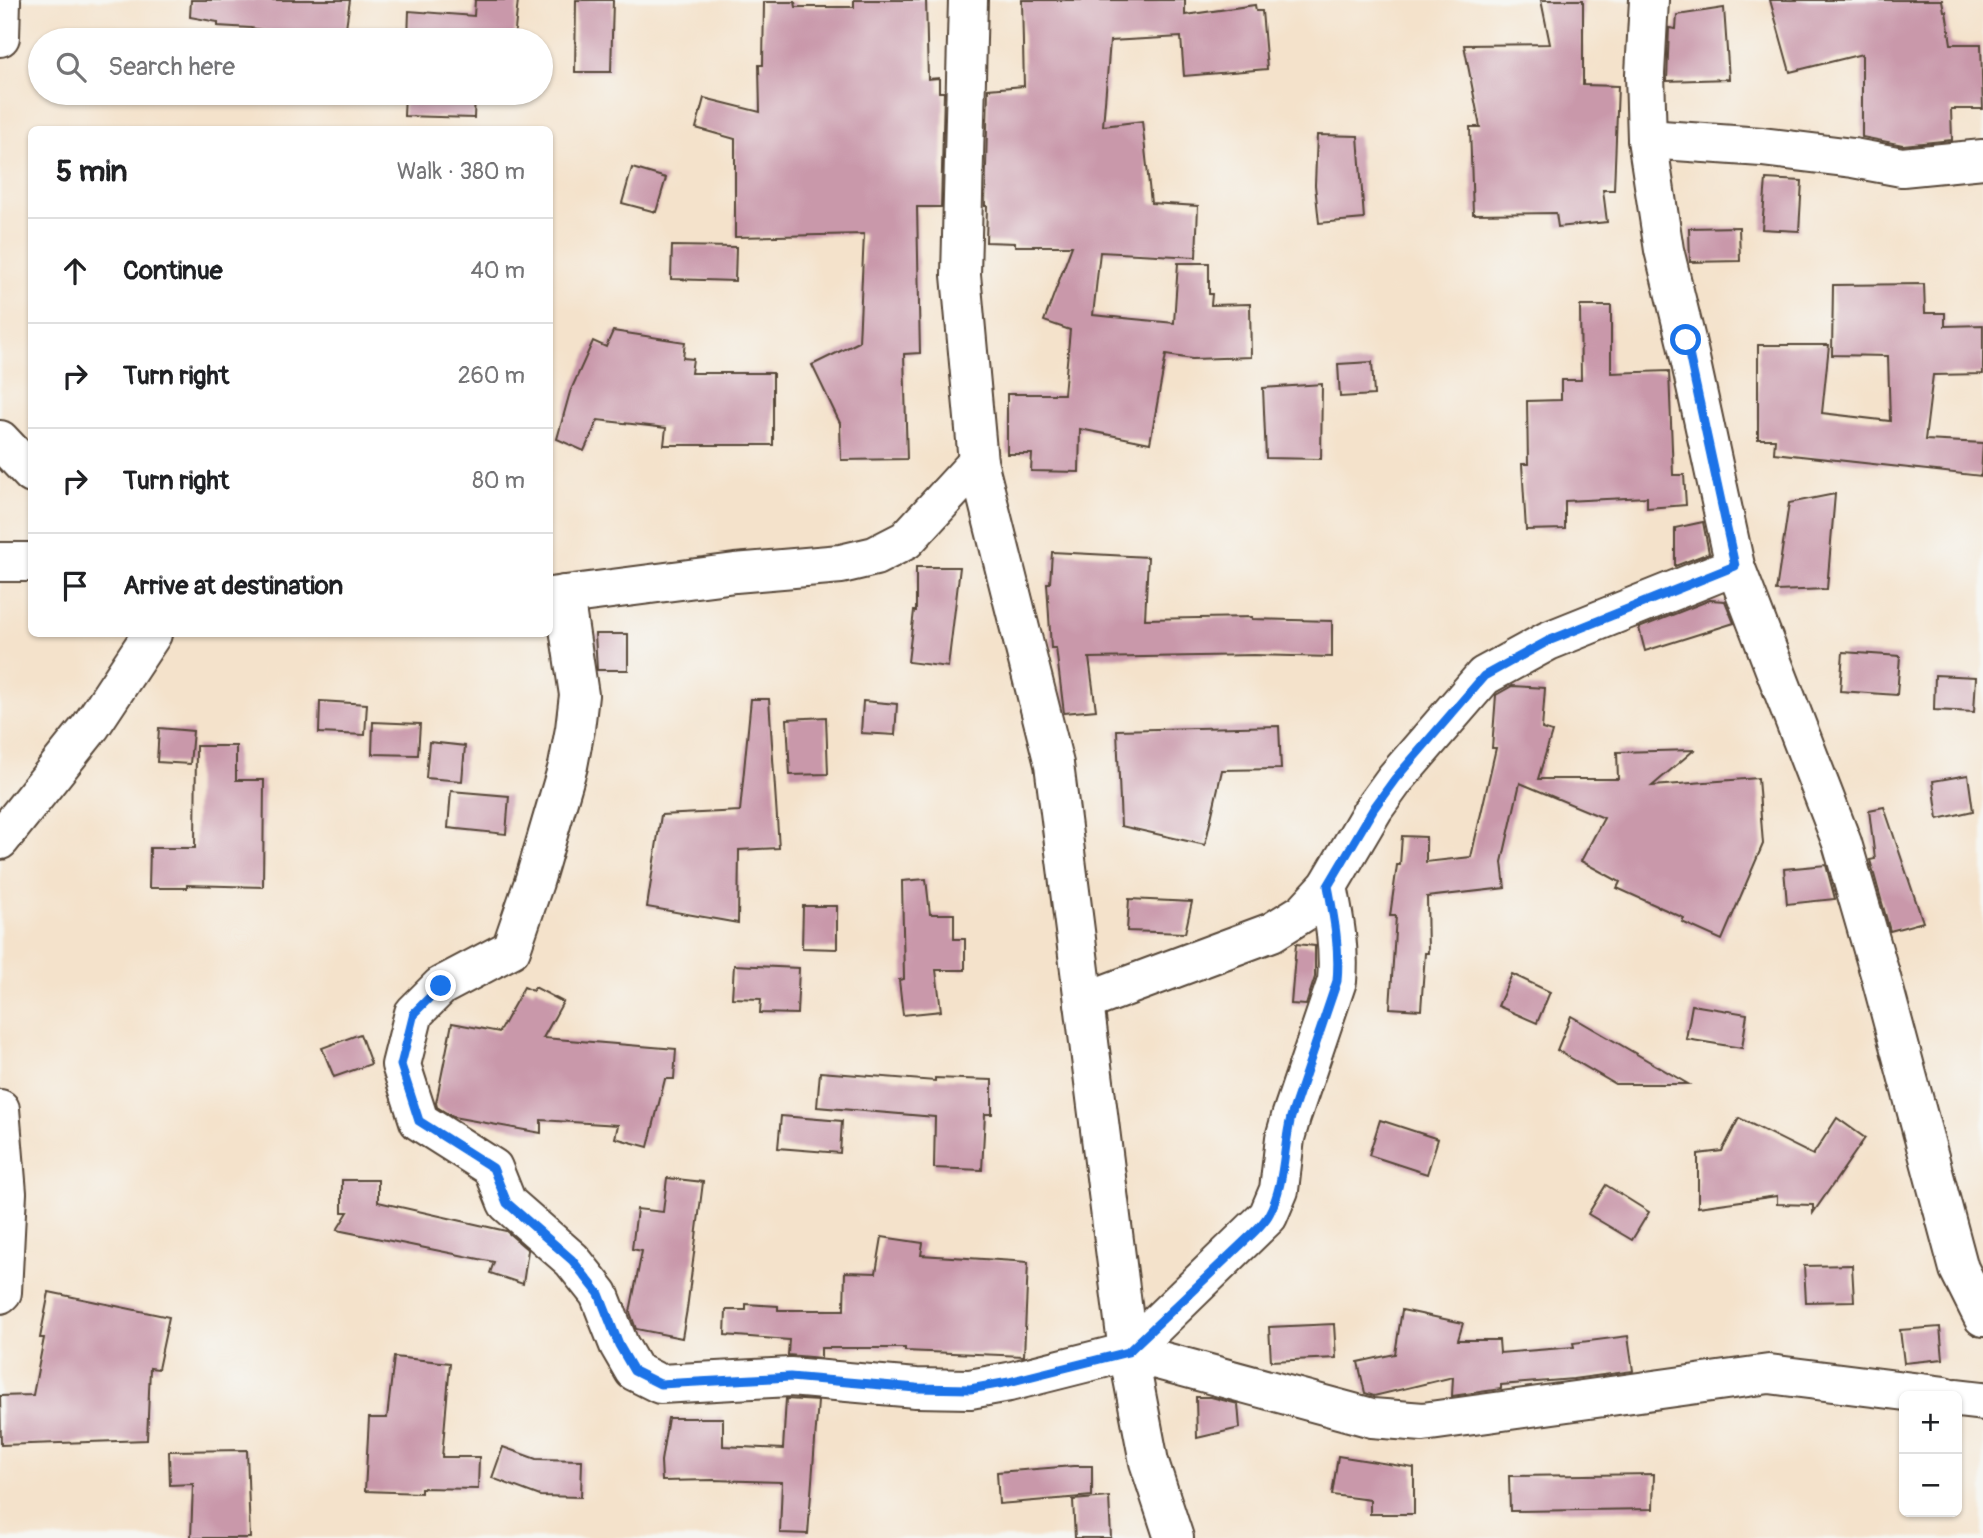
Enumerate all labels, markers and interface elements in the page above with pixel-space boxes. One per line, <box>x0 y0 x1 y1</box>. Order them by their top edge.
search box <box>28 28 553 105</box>
icon: search <box>52 48 90 86</box>
text: Search here <box>108 51 235 83</box>
text: 5 min <box>56 153 127 190</box>
text: Walk · 380 m <box>397 157 525 186</box>
icon: ahead <box>56 252 94 290</box>
text: Continue <box>123 255 223 287</box>
text: 40 m <box>471 256 525 285</box>
route start <box>1670 324 1701 355</box>
icon: right <box>56 357 94 395</box>
text: Turn right <box>123 360 229 392</box>
text: 260 m <box>458 361 525 390</box>
icon: right <box>56 462 94 500</box>
text: Turn right <box>123 465 229 497</box>
text: 80 m <box>472 466 525 495</box>
icon: arrive <box>56 567 94 605</box>
text: Arrive at destination <box>123 570 343 602</box>
route end <box>425 970 456 1001</box>
map controls <box>1899 1391 1962 1517</box>
button: + <box>1899 1391 1962 1454</box>
button: − <box>1899 1454 1962 1517</box>

